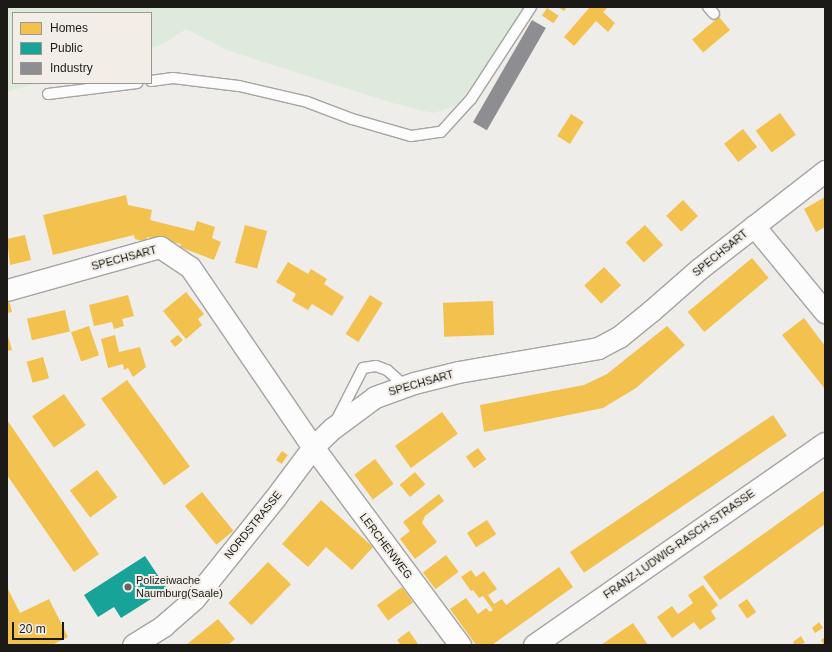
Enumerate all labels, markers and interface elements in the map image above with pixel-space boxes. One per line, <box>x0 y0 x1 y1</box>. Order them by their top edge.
legend <box>12 12 152 84</box>
text: Homes <box>50 21 88 35</box>
text: Public <box>50 41 83 55</box>
text: Industry <box>50 61 93 75</box>
street label: SPECHSART <box>690 227 750 279</box>
street label: SPECHSART <box>90 243 158 273</box>
street label: SPECHSART <box>387 367 455 399</box>
street label: FRANZ-LUDWIG-RASCH-STRASSE <box>601 487 757 601</box>
street label: NORDSTRASSE <box>222 488 284 562</box>
street label: LERCHENWEG <box>357 511 415 581</box>
place label: Polizeiwache Naumburg(Saale) <box>136 574 223 600</box>
marker: Polizeiwache Naumburg(Saale) <box>123 582 133 592</box>
scale bar <box>14 614 66 640</box>
text: 20 m <box>19 622 46 636</box>

